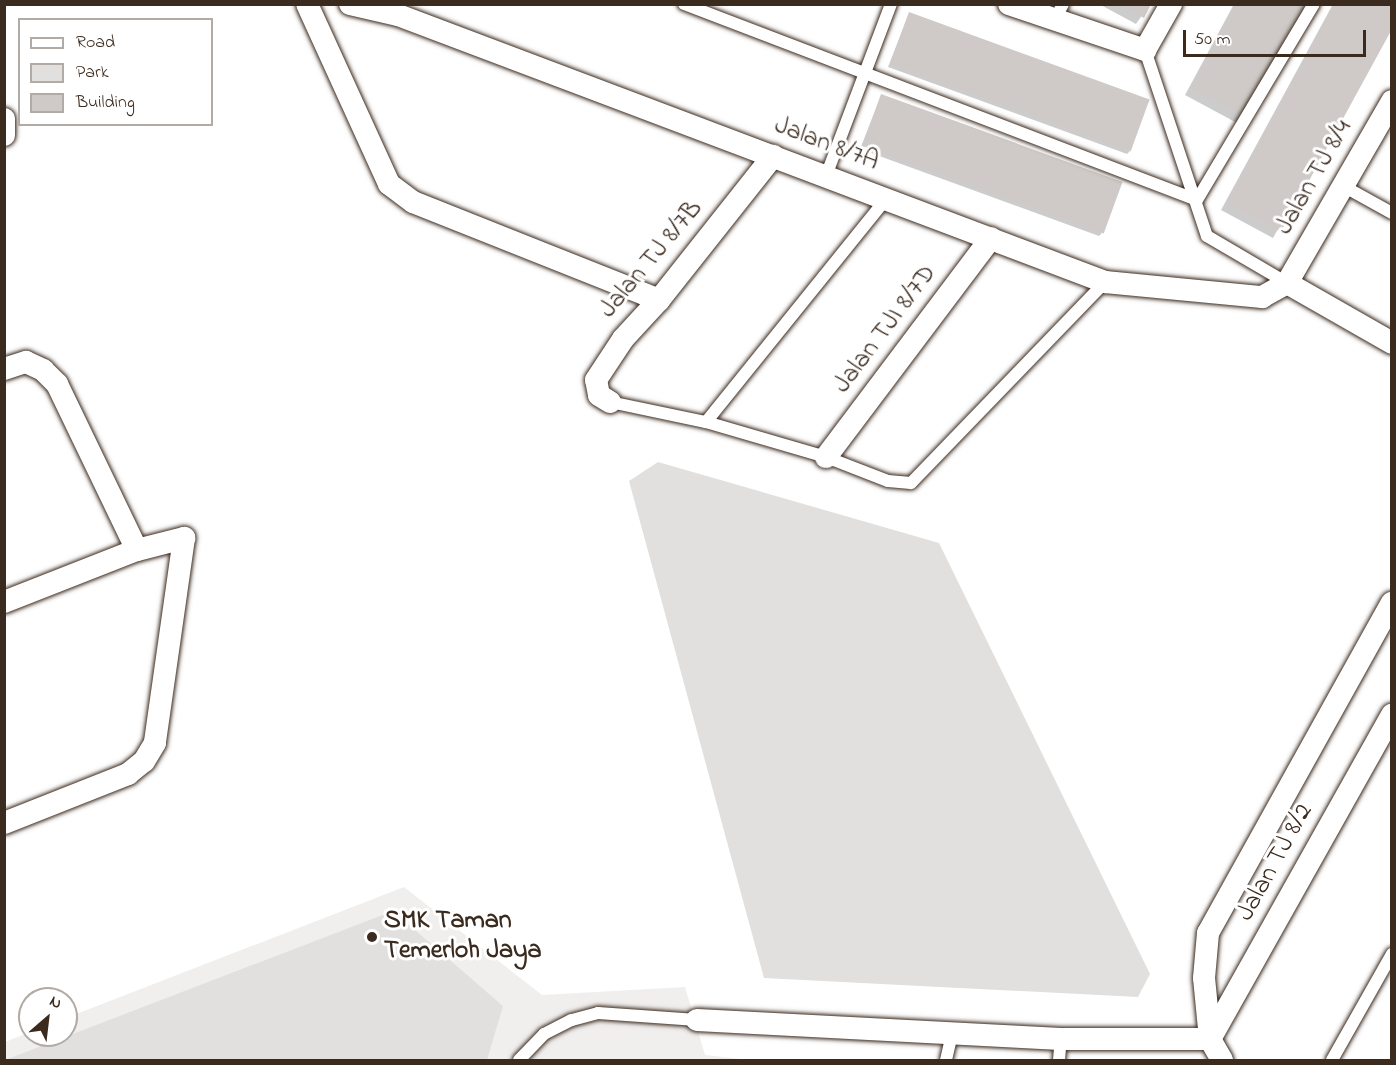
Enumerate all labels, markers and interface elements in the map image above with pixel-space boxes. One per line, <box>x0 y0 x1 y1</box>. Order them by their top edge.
legend <box>18 18 213 126</box>
scale bar <box>1186 18 1369 56</box>
text: 50 m <box>1194 27 1231 53</box>
text: Road <box>76 30 115 56</box>
text: Park <box>76 60 109 86</box>
text: Building <box>76 90 135 116</box>
street label: Jalan 8/7A <box>770 111 882 179</box>
street label: Jalan TJ 8/4 <box>1270 115 1360 241</box>
street label: Jalan TJ 8/7B <box>594 195 710 325</box>
street label: Jalan TJI 8/7D <box>828 260 944 400</box>
street label: Jalan TJ 8/2 <box>1231 799 1321 927</box>
place label: SMK Taman Temerloh Jaya <box>384 906 542 968</box>
marker: SMK Taman Temerloh Jaya <box>365 930 379 944</box>
north arrow <box>18 987 78 1047</box>
text: N <box>45 990 66 1016</box>

